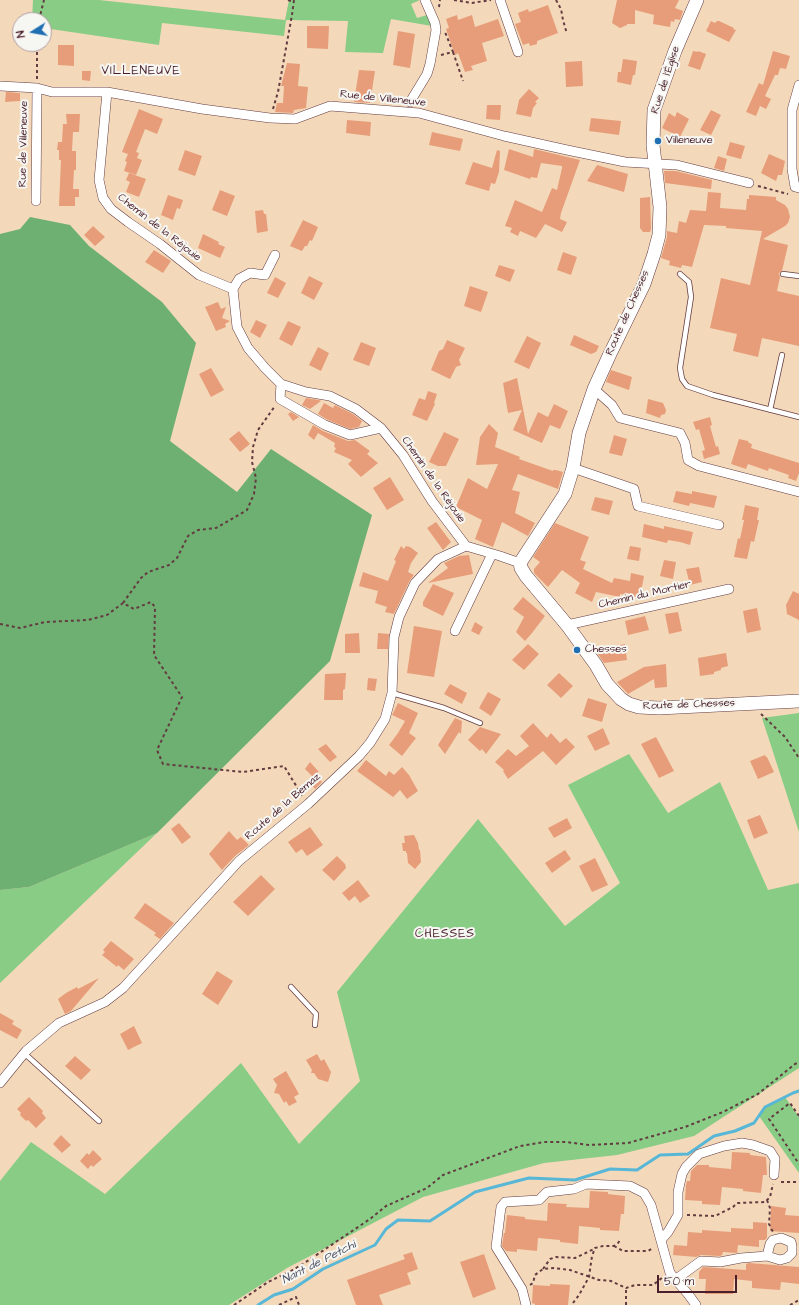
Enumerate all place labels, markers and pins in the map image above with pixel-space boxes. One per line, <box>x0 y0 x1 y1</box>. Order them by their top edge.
place label: Villeneuve <box>666 134 713 148</box>
marker: Villeneuve <box>653 136 663 146</box>
place label: Chesses <box>585 643 627 657</box>
marker: Chesses <box>572 645 582 655</box>

